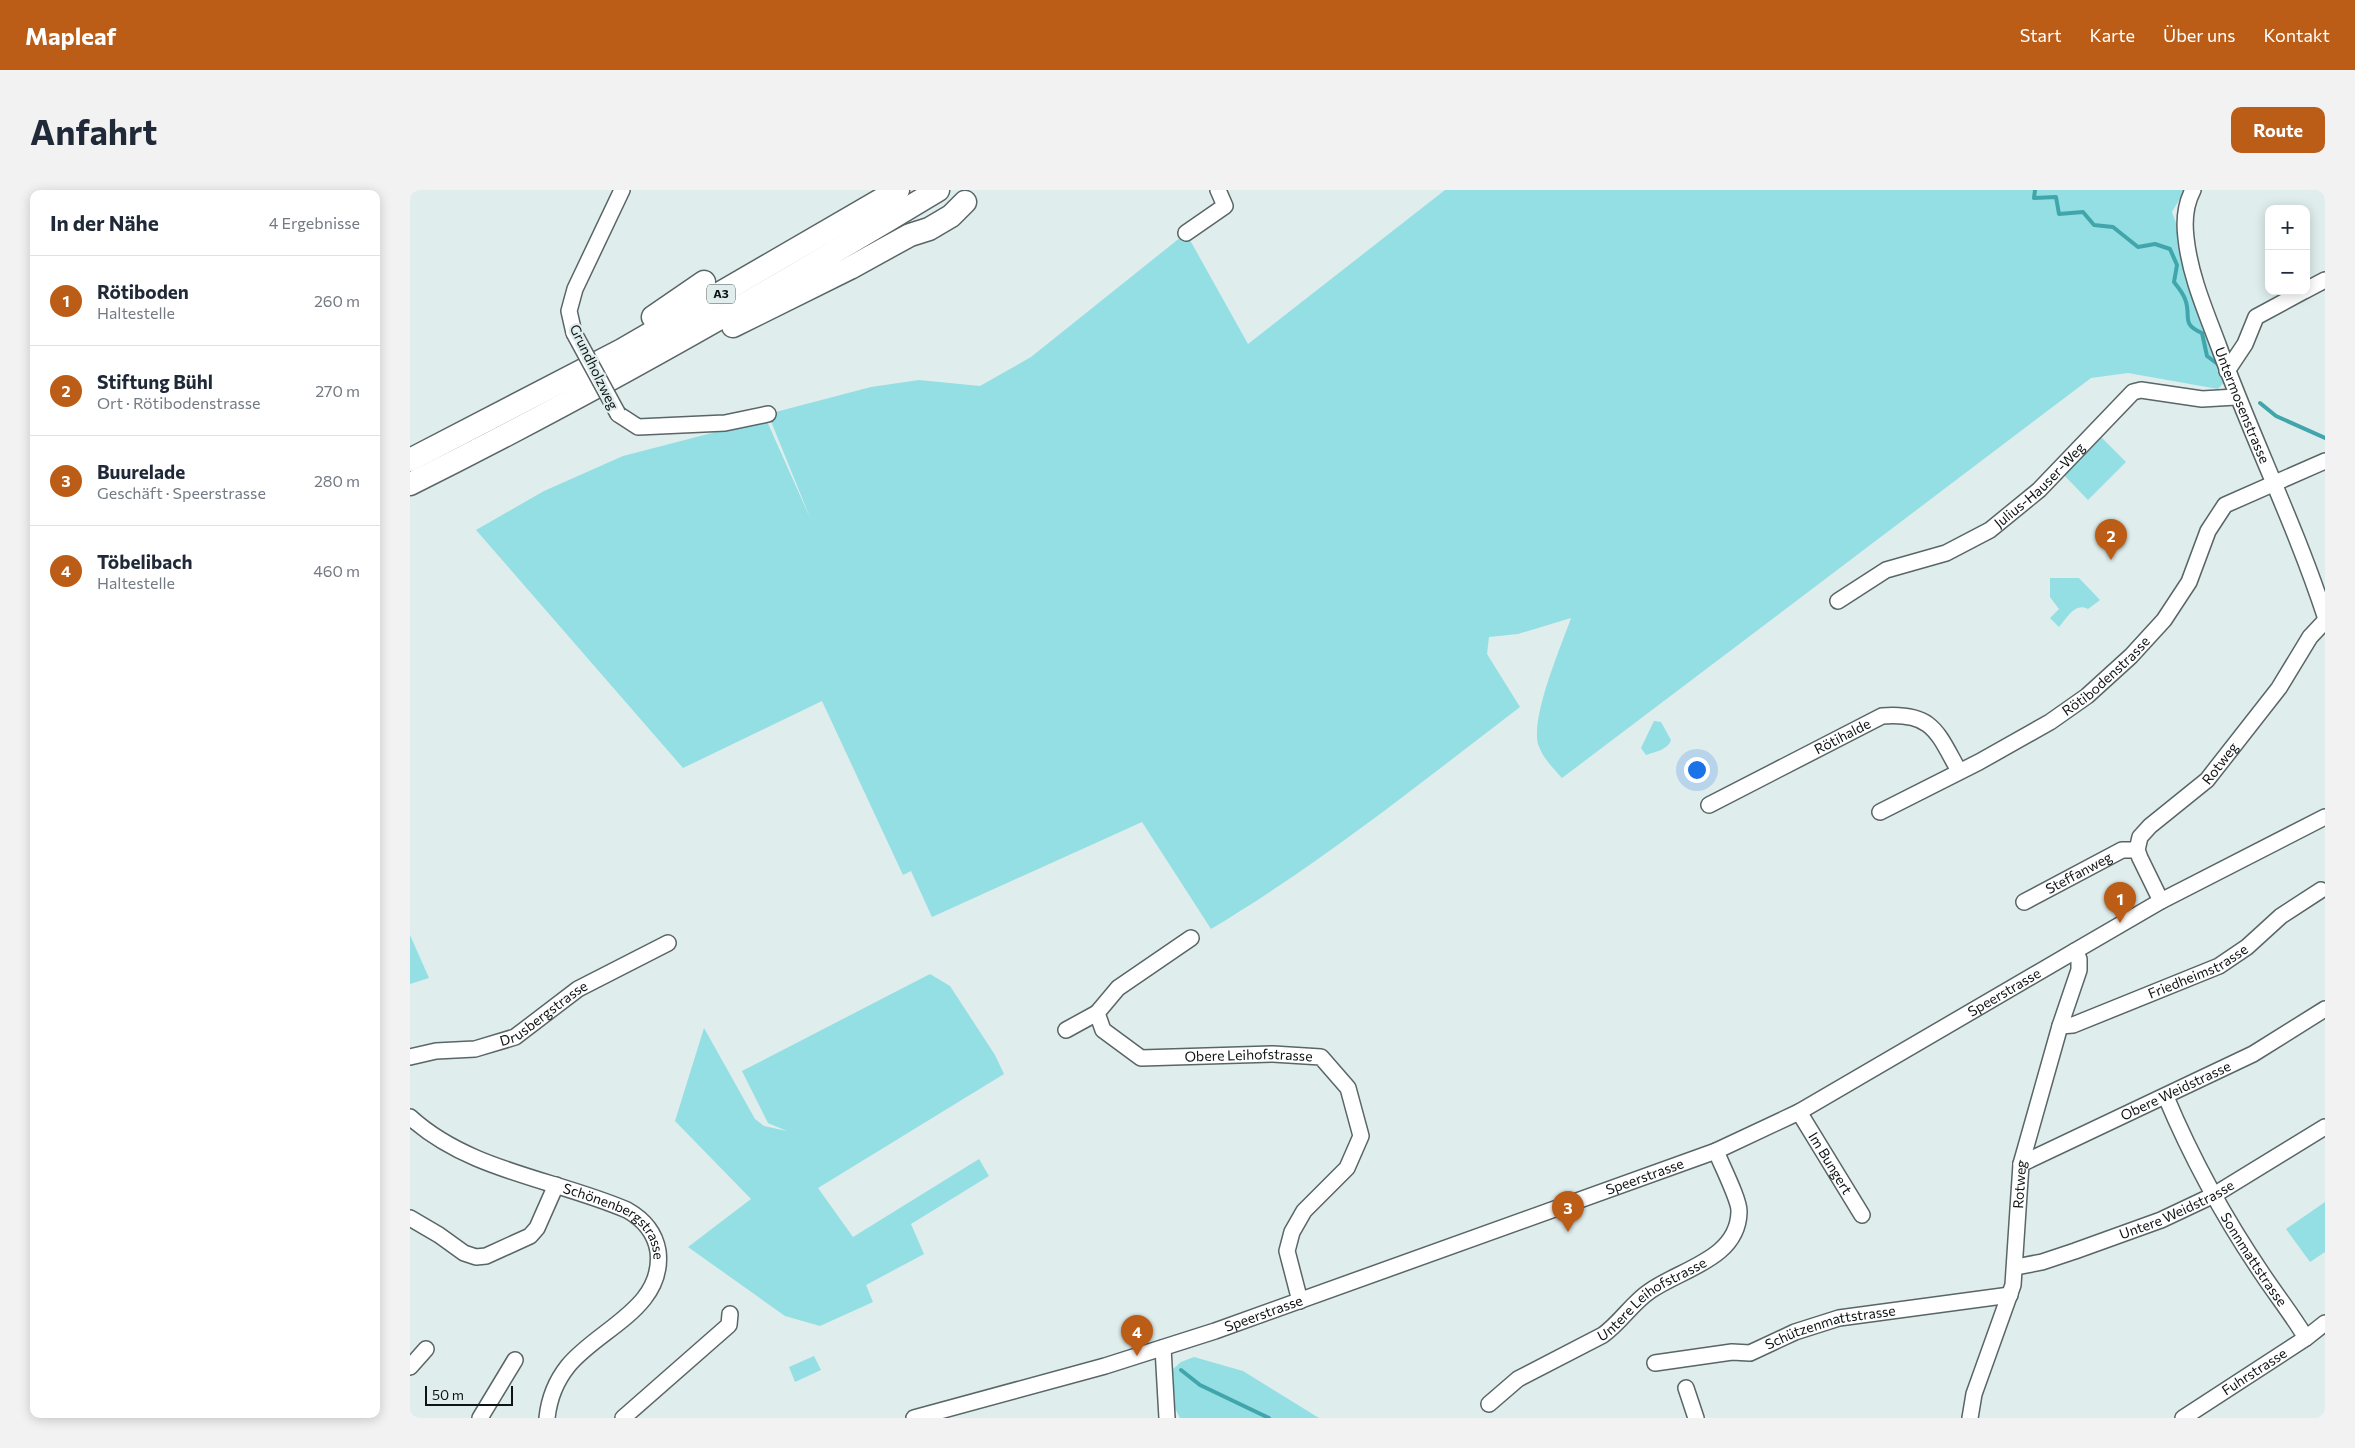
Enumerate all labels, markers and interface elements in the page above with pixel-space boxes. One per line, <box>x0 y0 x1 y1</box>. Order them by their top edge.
text: Mapleaf <box>25 21 116 50</box>
text: Start <box>2020 24 2062 46</box>
text: Karte <box>2090 24 2135 46</box>
text: Über uns <box>2163 24 2236 46</box>
text: Kontakt <box>2264 24 2330 46</box>
button: Route <box>2231 107 2325 153</box>
text: Anfahrt <box>30 109 157 152</box>
map controls <box>2265 205 2310 295</box>
button: + <box>2265 205 2310 250</box>
text: In der Nähe <box>50 210 159 235</box>
text: 4 Ergebnisse <box>269 213 360 232</box>
button: − <box>2265 250 2310 295</box>
text: Rötiboden <box>97 280 189 303</box>
road number: A3 <box>707 285 735 304</box>
text: 1 <box>62 291 70 310</box>
text: 260 m <box>314 291 360 310</box>
text: Haltestelle <box>97 303 175 322</box>
street label: Grundholzweg <box>567 321 623 412</box>
street label: Untermosenstrasse <box>2212 344 2274 466</box>
text: Stiftung Bühl <box>97 370 213 393</box>
text: 2 <box>61 381 71 400</box>
text: 270 m <box>315 381 360 400</box>
text: Ort · Rötibodenstrasse <box>97 393 260 412</box>
street label: Julius-Hauser-Weg <box>1990 438 2088 531</box>
text: Buurelade <box>97 460 185 483</box>
text: 3 <box>61 471 71 490</box>
text: 280 m <box>314 471 360 490</box>
text: Geschäft · Speerstrasse <box>97 483 266 502</box>
pin: 2 <box>2095 519 2127 560</box>
text: Töbelibach <box>97 550 192 573</box>
text: 4 <box>61 561 71 580</box>
text: 460 m <box>313 561 360 580</box>
text: Haltestelle <box>97 573 175 592</box>
street label: Rötibodenstrasse <box>2059 632 2153 719</box>
street label: Rötihalde <box>1811 714 1873 757</box>
street label: Rotweg <box>2198 738 2242 788</box>
your location <box>1684 757 1710 783</box>
street label: Steffanweg <box>2042 848 2115 897</box>
pin: 1 <box>2104 882 2136 923</box>
street label: Friedheimstrasse <box>2145 940 2251 1002</box>
street label: Speerstrasse <box>1964 964 2043 1020</box>
street label: Drusbergstrasse <box>498 977 590 1049</box>
street label: Obere Leihofstrasse <box>1184 1045 1313 1065</box>
street label: Obere Weidstrasse <box>2117 1057 2233 1124</box>
street label: Im Bungert <box>1805 1129 1856 1197</box>
street label: Speerstrasse <box>1603 1154 1686 1198</box>
street label: Rotweg <box>2009 1157 2030 1209</box>
street label: Untere Weidstrasse <box>2117 1176 2237 1242</box>
street label: Schönenbergstrasse <box>561 1179 668 1260</box>
pin: 3 <box>1552 1191 1584 1232</box>
street label: Sonnmattstrasse <box>2218 1209 2291 1309</box>
street label: Untere Leihofstrasse <box>1594 1253 1709 1344</box>
street label: Speerstrasse <box>1222 1291 1305 1335</box>
street label: Schützenmattstrasse <box>1762 1301 1897 1353</box>
pin: 4 <box>1121 1315 1153 1356</box>
street label: Fuhrstrasse <box>2218 1344 2290 1399</box>
scale bar <box>425 1383 512 1406</box>
text: 50 m <box>432 1386 464 1403</box>

